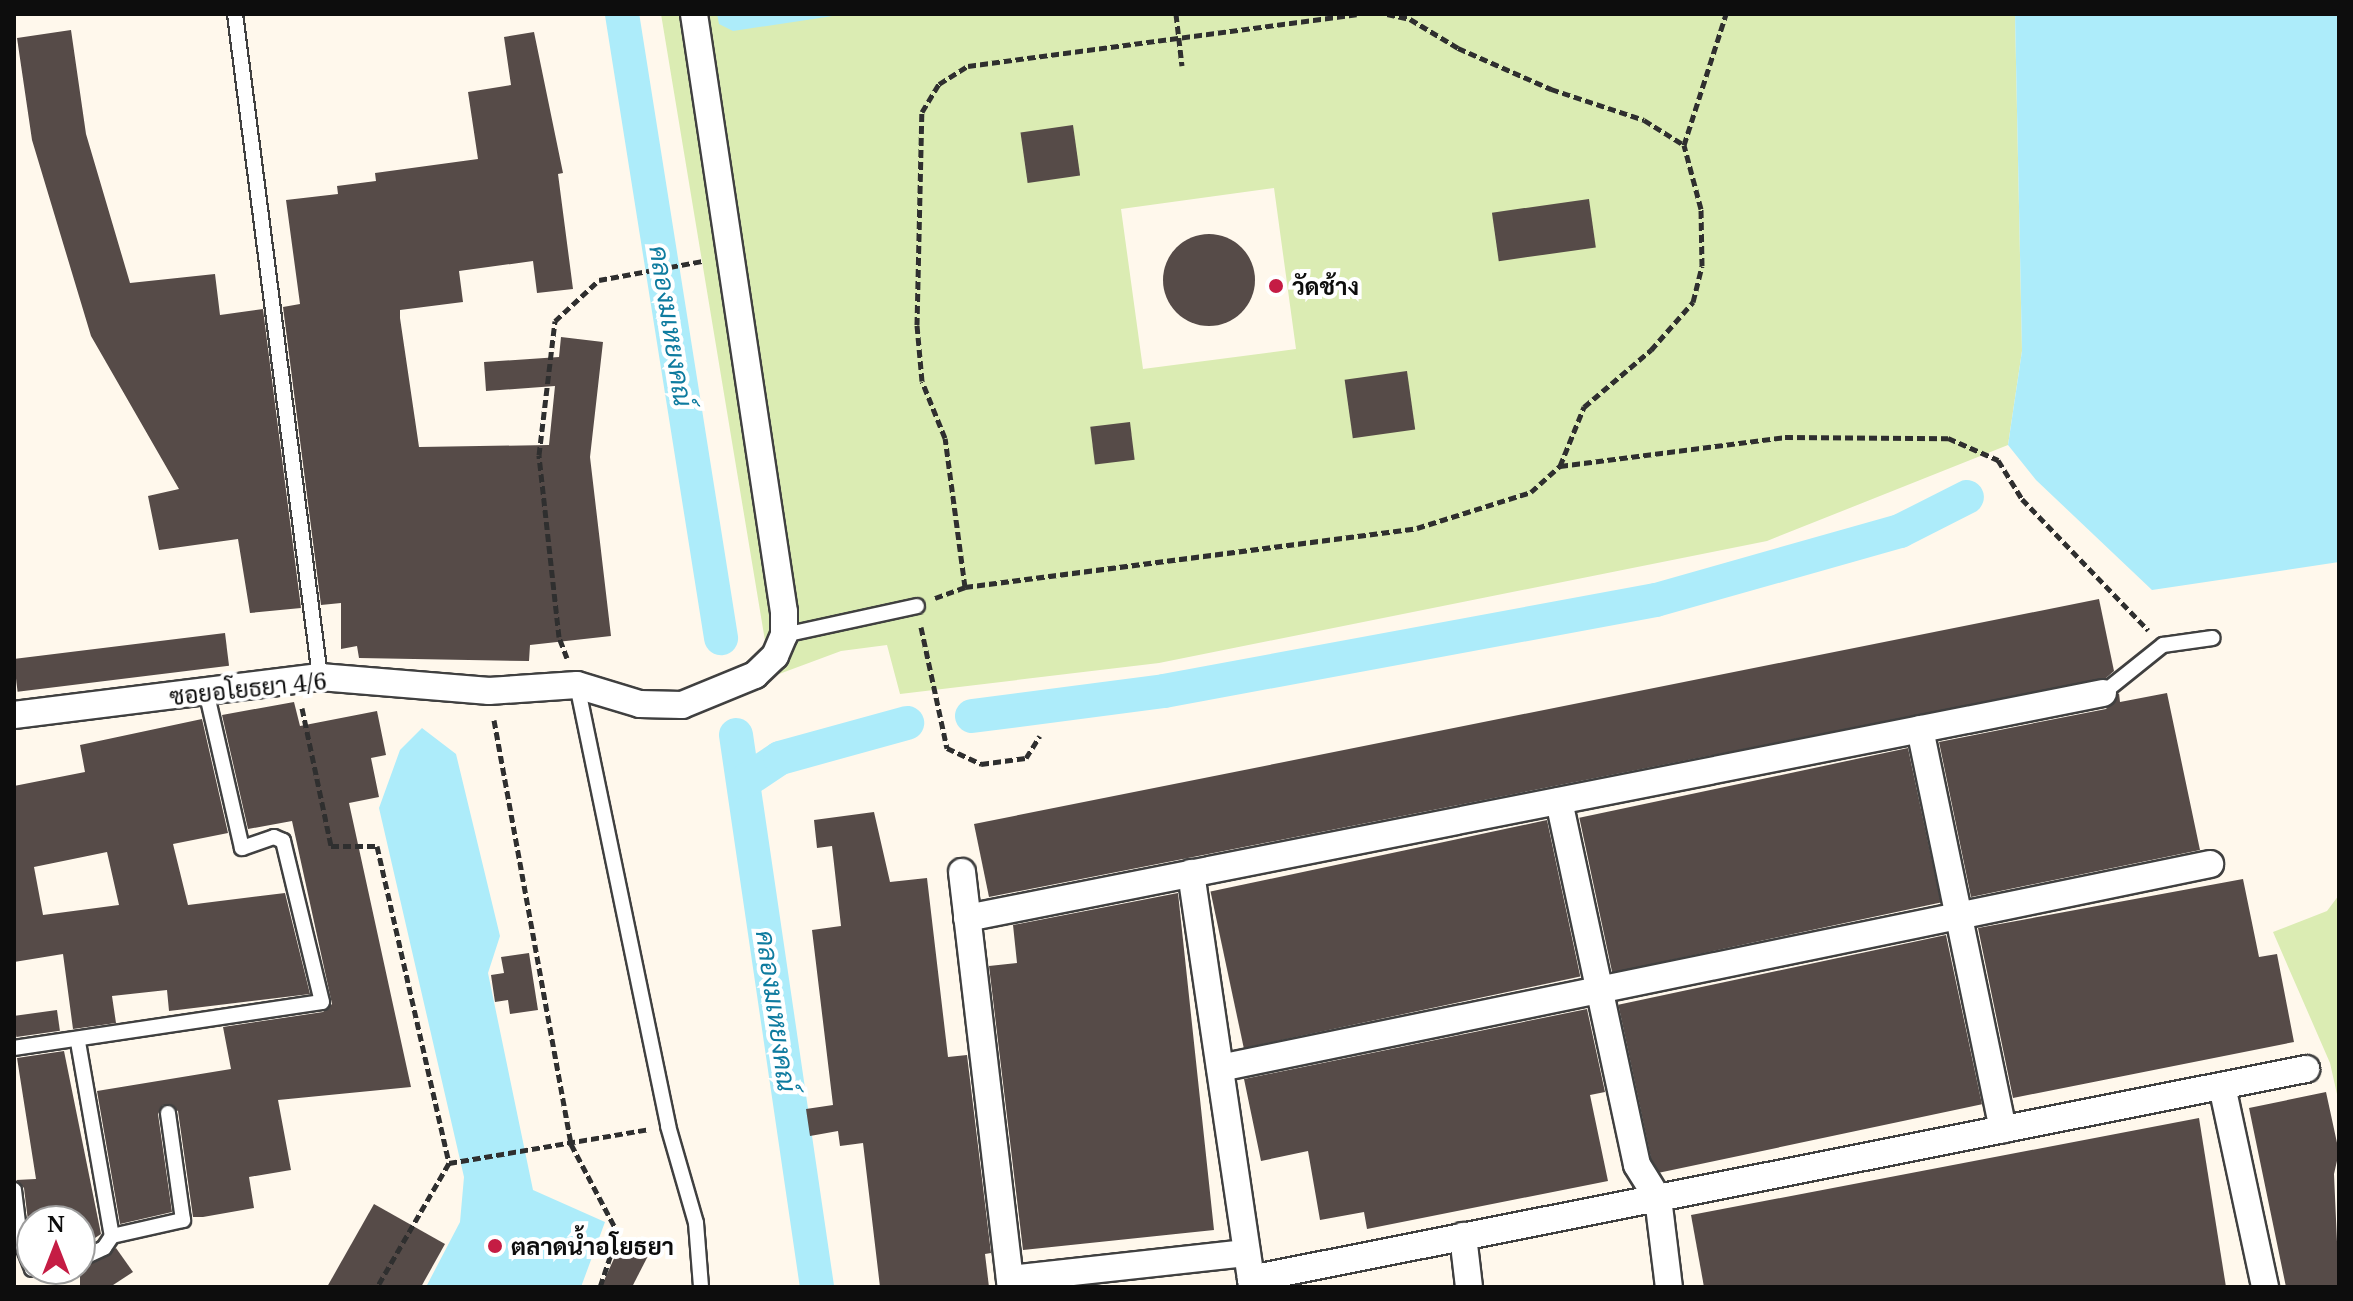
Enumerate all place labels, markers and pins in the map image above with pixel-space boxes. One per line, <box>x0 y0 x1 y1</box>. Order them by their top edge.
place label: วัดช้าง <box>1292 272 1359 300</box>
marker: วัดช้าง <box>1267 277 1285 295</box>
place label: ตลาดน้ำอโยธยา <box>511 1232 674 1260</box>
marker: ตลาดน้ำอโยธยา <box>486 1237 504 1255</box>

